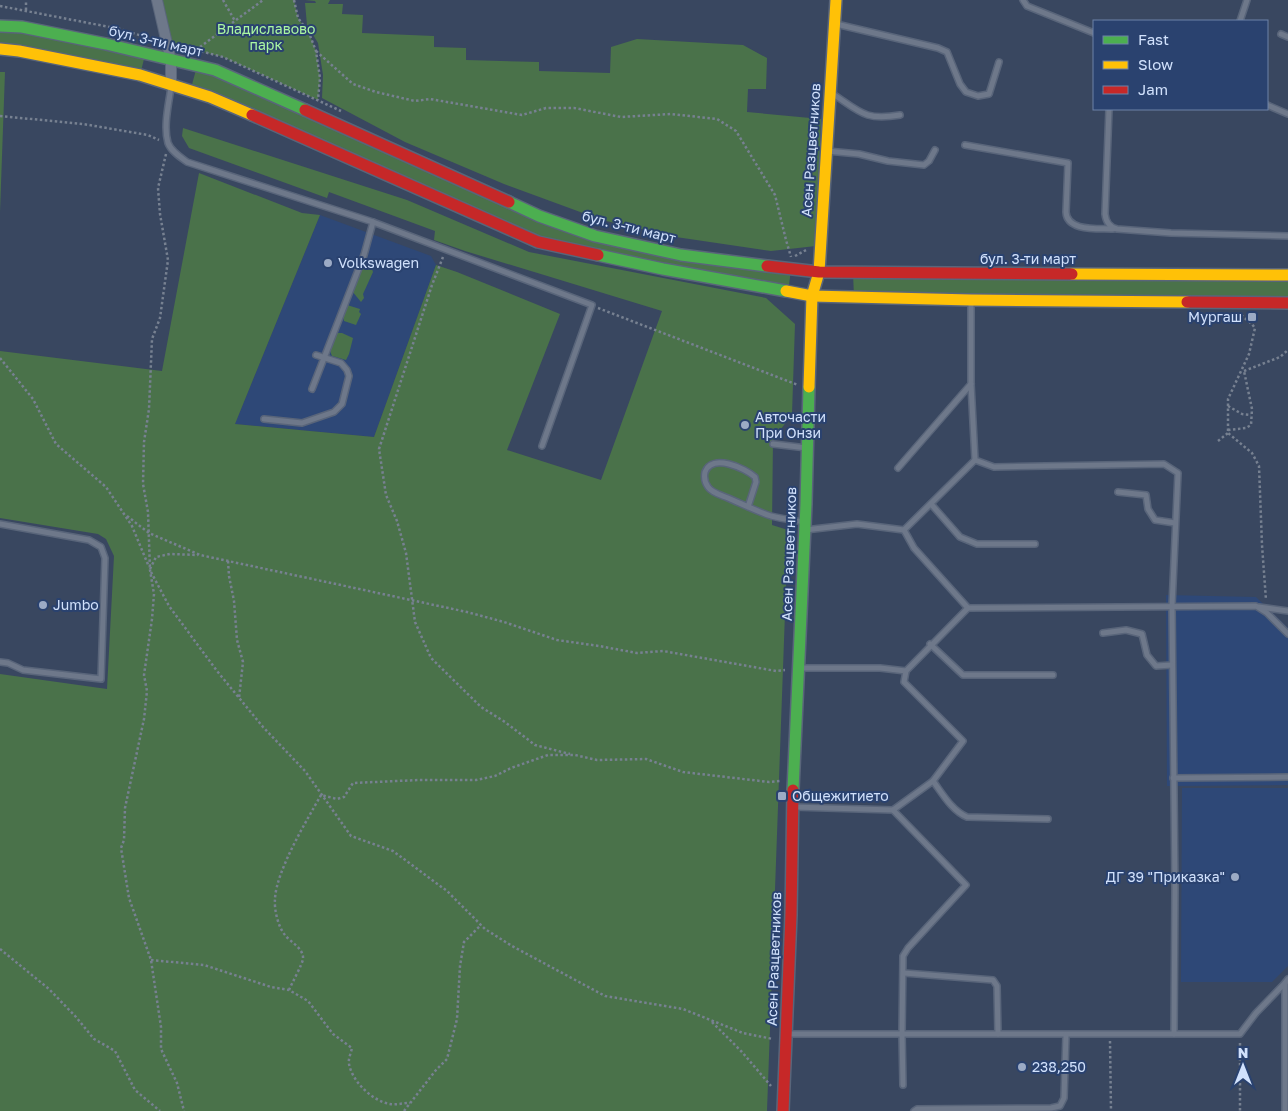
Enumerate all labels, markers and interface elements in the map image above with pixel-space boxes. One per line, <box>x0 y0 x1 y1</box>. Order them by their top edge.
park label: Владиславово парк <box>217 20 315 53</box>
legend <box>1093 20 1268 110</box>
street label: бул. 3-ти март <box>107 21 205 60</box>
text: Fast <box>1138 30 1169 48</box>
text: Slow <box>1138 55 1173 73</box>
text: Jam <box>1138 80 1168 98</box>
street label: Асен Разцветников <box>797 82 824 217</box>
street label: бул. 3-ти март <box>580 207 678 246</box>
street label: бул. 3-ти март <box>980 250 1076 267</box>
place label: Volkswagen <box>338 254 419 271</box>
marker: Volkswagen <box>322 257 334 269</box>
place label: Мургаш <box>1188 308 1242 325</box>
marker: Мургаш <box>1246 311 1258 323</box>
place label: Авточасти При Онзи <box>755 408 826 441</box>
marker: Авточасти При Онзи <box>739 419 751 431</box>
street label: Асен Разцветников <box>778 487 799 621</box>
place label: Jumbo <box>53 596 99 613</box>
marker: Jumbo <box>37 599 49 611</box>
place label: Общежитието <box>792 787 889 804</box>
marker: Общежитието <box>776 790 788 802</box>
place label: ДГ 39 "Приказка" <box>1106 868 1225 885</box>
marker: ДГ 39 "Приказка" <box>1229 871 1241 883</box>
street label: Асен Разцветников <box>763 892 784 1026</box>
north arrow <box>1218 1041 1268 1091</box>
text: N <box>1238 1044 1248 1061</box>
place label: 238,250 <box>1032 1058 1086 1075</box>
marker: 238,250 <box>1016 1061 1028 1073</box>

